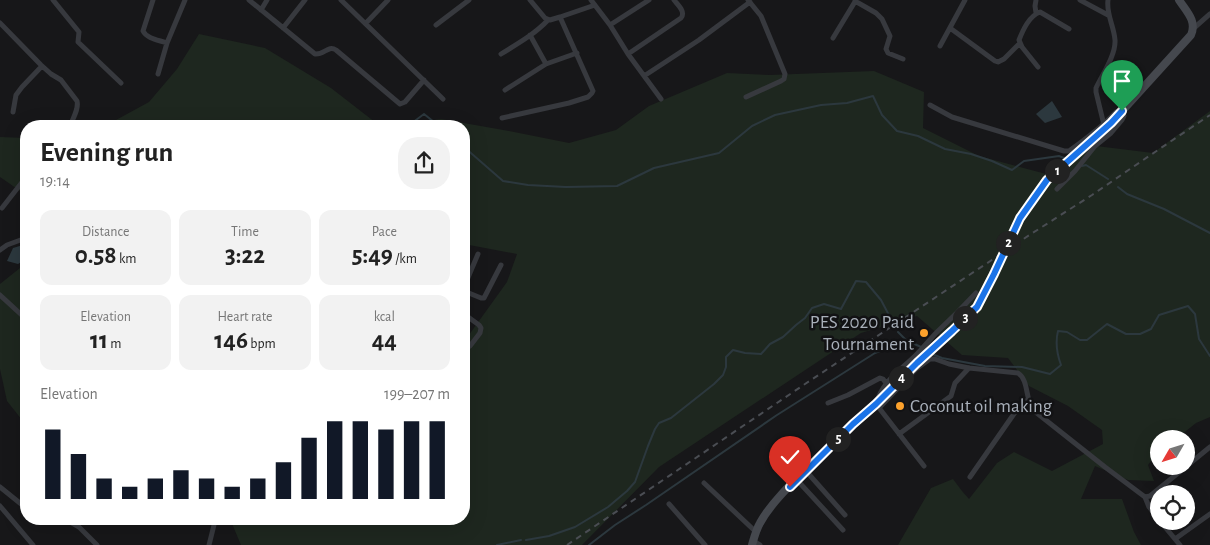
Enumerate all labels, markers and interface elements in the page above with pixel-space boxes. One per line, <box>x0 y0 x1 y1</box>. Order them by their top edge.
pin <box>1101 60 1143 111</box>
icon: arrive <box>1108 67 1136 95</box>
button: share <box>398 137 450 189</box>
text: Evening run <box>40 139 173 167</box>
pin: 1 <box>1044 158 1070 184</box>
text: 1 <box>1055 164 1060 178</box>
text: 19:14 <box>40 173 70 189</box>
text: Distance <box>82 225 129 239</box>
text: Time <box>231 225 259 239</box>
text: Pace <box>372 225 397 239</box>
pin: 2 <box>996 230 1020 256</box>
text: 2 <box>1005 236 1012 250</box>
text: 0.58 <box>75 243 117 268</box>
text: 3:22 <box>225 243 265 268</box>
text: 5:49 <box>352 243 393 268</box>
text: km <box>117 252 137 266</box>
text: /km <box>393 252 417 266</box>
pin: 3 <box>952 306 978 330</box>
text: Elevation <box>80 310 131 324</box>
text: Heart rate <box>218 310 272 324</box>
text: kcal <box>374 310 395 324</box>
text: 3 <box>962 311 969 325</box>
place label: PES 2020 Paid Tournament <box>810 313 914 354</box>
marker: PES 2020 Paid Tournament <box>918 327 930 339</box>
text: 11 <box>90 328 108 353</box>
text: 146 <box>214 328 248 353</box>
text: 44 <box>372 328 397 353</box>
text: m <box>108 337 121 351</box>
text: bpm <box>248 337 276 351</box>
pin: 4 <box>888 366 914 390</box>
text: 4 <box>898 371 905 385</box>
text: Elevation <box>40 386 98 402</box>
text: 199–207 m <box>384 386 450 402</box>
place label: Coconut oil making <box>910 397 1053 416</box>
marker: Coconut oil making <box>894 400 906 412</box>
pin: 5 <box>826 426 850 452</box>
north arrow <box>1150 430 1195 475</box>
map controls <box>1150 430 1195 530</box>
text: 5 <box>835 432 842 446</box>
pin <box>769 436 811 487</box>
icon: check <box>776 443 804 471</box>
button: locate <box>1150 485 1195 530</box>

